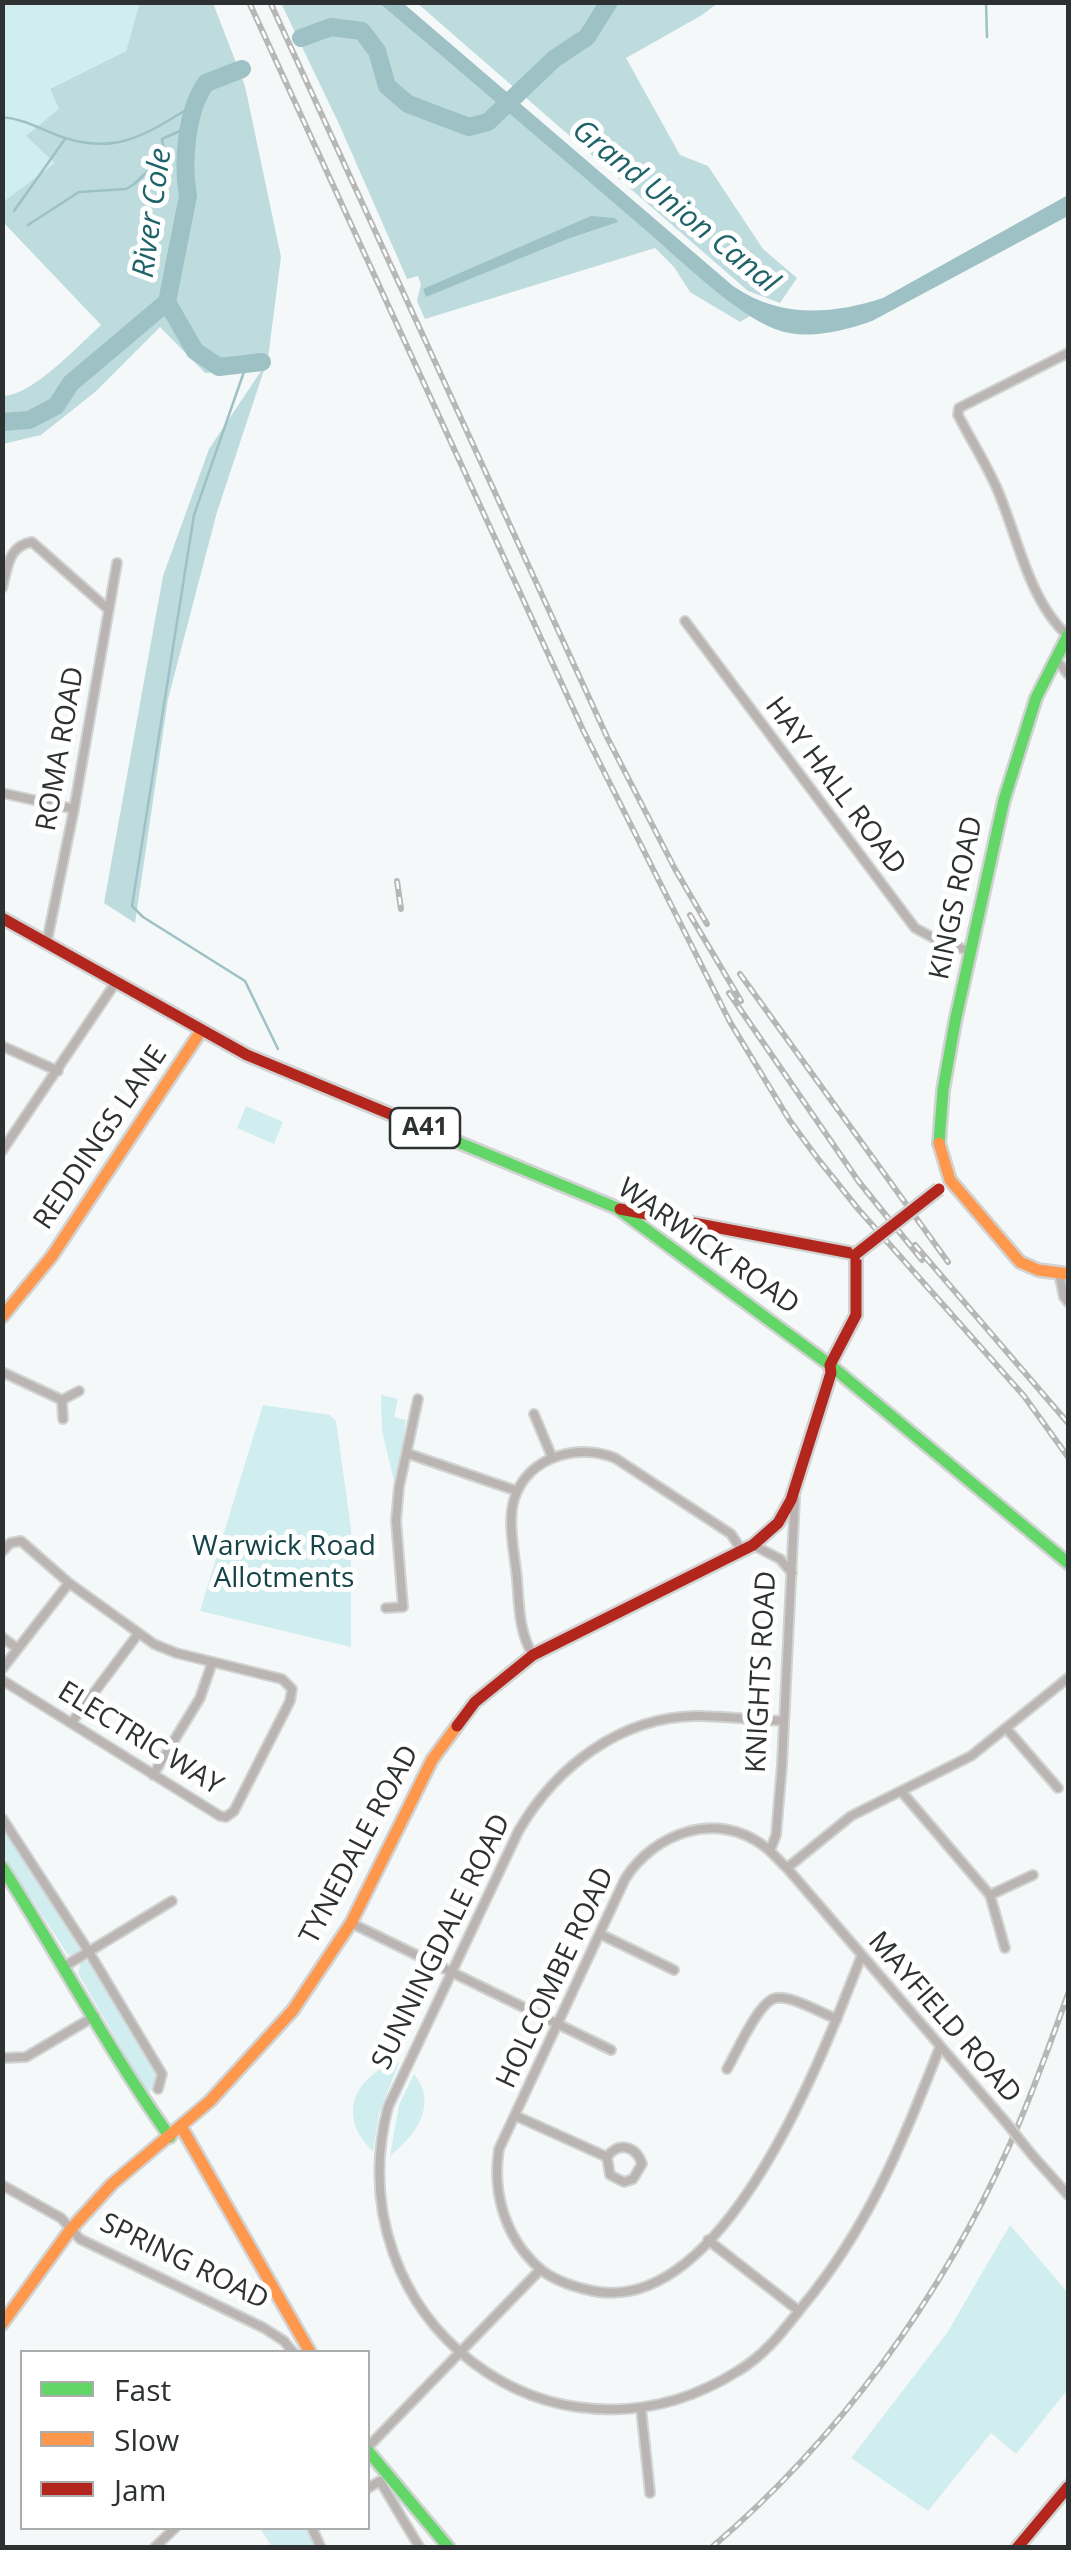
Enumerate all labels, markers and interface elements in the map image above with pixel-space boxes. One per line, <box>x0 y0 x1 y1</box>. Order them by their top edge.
water label: Grand Union Canal <box>565 113 785 301</box>
water label: River Cole <box>126 146 180 280</box>
street label: ROMA ROAD <box>30 664 92 834</box>
street label: HAY HALL ROAD <box>757 691 913 881</box>
street label: KINGS ROAD <box>923 813 991 983</box>
street label: REDDINGS LANE <box>27 1040 175 1236</box>
road number: A41 <box>390 1108 460 1148</box>
street label: WARWICK ROAD <box>611 1172 805 1322</box>
park label: Warwick Road Allotments <box>192 1530 376 1596</box>
street label: KNIGHTS ROAD <box>740 1570 784 1774</box>
street label: ELECTRIC WAY <box>51 1675 229 1803</box>
street label: TYNEDALE ROAD <box>293 1740 427 1950</box>
street label: SUNNINGDALE ROAD <box>366 1809 518 2075</box>
street label: HOLCOMBE ROAD <box>490 1862 622 2094</box>
street label: MAYFIELD ROAD <box>861 1926 1027 2110</box>
street label: SPRING ROAD <box>94 2207 274 2317</box>
legend <box>20 2350 370 2530</box>
text: Fast <box>114 2369 171 2410</box>
text: Slow <box>114 2419 179 2460</box>
text: Jam <box>114 2469 167 2510</box>

